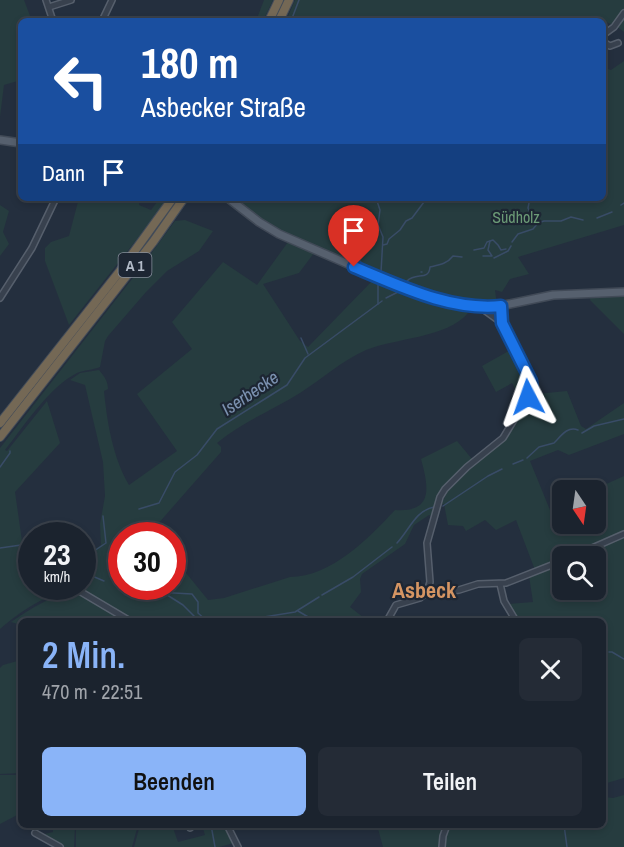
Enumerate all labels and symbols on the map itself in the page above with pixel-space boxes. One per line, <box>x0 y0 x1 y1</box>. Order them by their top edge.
pin <box>328 205 379 267</box>
park label: Südholz <box>492 206 540 228</box>
road number: A 1 <box>118 253 152 277</box>
water label: Iserbecke <box>216 365 284 421</box>
position arrow <box>496 365 560 429</box>
north arrow <box>552 480 606 534</box>
speed limit sign: 30 <box>108 522 186 600</box>
district label: Asbeck <box>392 575 457 605</box>

